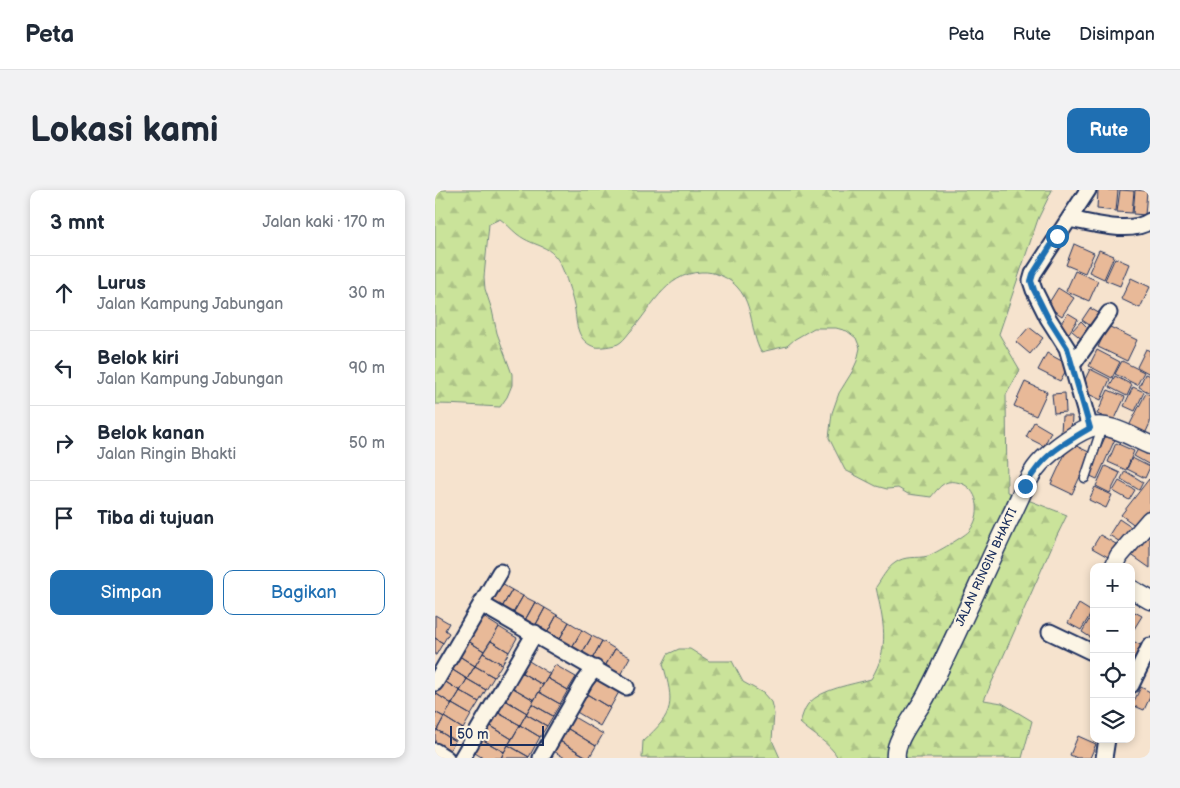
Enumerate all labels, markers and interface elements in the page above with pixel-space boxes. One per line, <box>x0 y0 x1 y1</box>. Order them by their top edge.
text: Peta <box>25 20 74 49</box>
text: Peta <box>948 24 984 45</box>
text: Rute <box>1012 24 1051 45</box>
text: Disimpan <box>1079 24 1155 45</box>
button: Rute <box>1067 108 1150 153</box>
text: Lokasi kami <box>30 109 219 152</box>
text: 3 mnt <box>50 210 105 235</box>
text: Jalan kaki · 170 m <box>262 213 385 232</box>
route start <box>1046 225 1069 248</box>
text: Lurus <box>97 272 146 295</box>
icon: ahead <box>50 279 78 307</box>
text: 30 m <box>348 284 385 303</box>
text: Jalan Kampung Jabungan <box>97 295 283 314</box>
text: Belok kiri <box>97 347 179 370</box>
icon: left <box>50 354 78 382</box>
text: 90 m <box>349 359 385 378</box>
text: Jalan Kampung Jabungan <box>97 370 283 389</box>
text: Belok kanan <box>97 422 205 445</box>
icon: right <box>50 429 78 457</box>
text: 50 m <box>349 434 385 453</box>
text: Jalan Ringin Bhakti <box>97 445 236 464</box>
route end <box>1014 475 1037 498</box>
icon: arrive <box>50 504 78 532</box>
street label: JALAN RINGIN BHAKTI <box>952 505 1021 629</box>
text: Tiba di tujuan <box>97 507 214 530</box>
map controls <box>1090 563 1135 743</box>
button: + <box>1090 563 1135 608</box>
button: Simpan <box>50 570 213 615</box>
button: Bagikan <box>223 570 385 615</box>
button: − <box>1090 608 1135 653</box>
button: locate <box>1090 653 1135 698</box>
button: layers <box>1090 698 1135 743</box>
scale bar <box>450 723 544 746</box>
text: 50 m <box>457 726 489 743</box>

